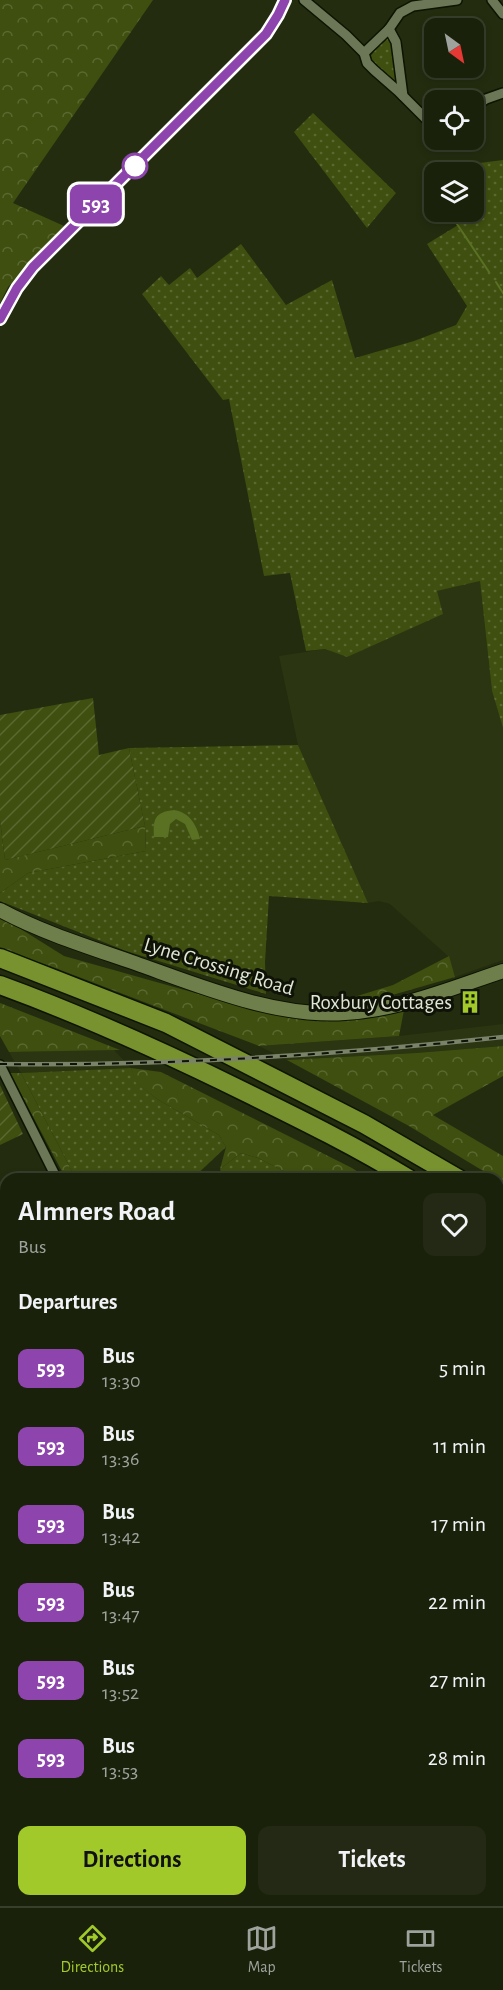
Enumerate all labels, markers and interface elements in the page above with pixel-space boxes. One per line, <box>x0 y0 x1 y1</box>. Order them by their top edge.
north arrow <box>424 18 484 78</box>
map controls <box>424 18 484 222</box>
button: locate <box>424 90 484 150</box>
unlabelled marker <box>122 153 148 179</box>
button: layers <box>424 162 484 222</box>
line badge: 593 <box>62 184 130 224</box>
text: 593 <box>82 194 110 215</box>
street label: Lyne Crossing Road <box>141 934 296 999</box>
building icon: Roxbury Cottages <box>457 989 483 1015</box>
place label: Roxbury Cottages <box>310 992 452 1013</box>
button: heart <box>423 1193 486 1256</box>
text: Almners Road <box>18 1198 175 1226</box>
text: Bus <box>18 1237 46 1257</box>
text: Departures <box>18 1291 118 1313</box>
text: Bus <box>102 1345 135 1367</box>
text: 5 min <box>439 1357 486 1379</box>
text: 593 <box>37 1358 65 1379</box>
text: 13:30 <box>102 1371 141 1391</box>
text: Bus <box>102 1423 135 1445</box>
text: 11 min <box>433 1435 486 1457</box>
text: 593 <box>37 1436 65 1457</box>
text: 13:36 <box>102 1449 139 1469</box>
text: Bus <box>102 1501 135 1523</box>
text: 17 min <box>431 1513 486 1535</box>
text: 593 <box>37 1514 65 1535</box>
text: 13:42 <box>102 1527 140 1547</box>
text: Bus <box>102 1579 135 1601</box>
text: 22 min <box>428 1591 486 1613</box>
text: 593 <box>37 1592 65 1613</box>
text: 13:47 <box>102 1605 140 1625</box>
text: Bus <box>102 1657 135 1679</box>
text: 27 min <box>429 1669 486 1691</box>
text: 593 <box>37 1670 65 1691</box>
text: 13:52 <box>102 1683 139 1703</box>
text: Bus <box>102 1735 135 1757</box>
text: 28 min <box>428 1747 486 1769</box>
text: 593 <box>37 1748 65 1769</box>
text: 13:53 <box>102 1761 138 1781</box>
button: Directions <box>18 1826 246 1895</box>
button: Tickets <box>258 1826 486 1895</box>
tab: Directions <box>60 1922 124 1977</box>
tab: Map <box>245 1922 278 1977</box>
tab: Tickets <box>399 1922 442 1977</box>

